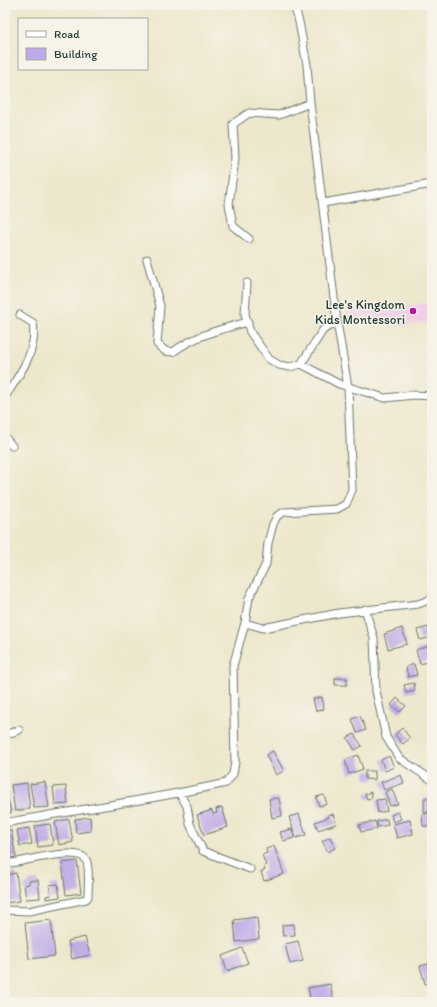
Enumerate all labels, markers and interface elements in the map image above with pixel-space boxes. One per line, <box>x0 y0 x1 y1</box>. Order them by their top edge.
legend <box>18 18 148 70</box>
text: Road <box>54 27 80 41</box>
text: Building <box>54 47 98 61</box>
place label: Lee's Kingdom Kids Montessori <box>315 297 406 327</box>
marker: Lee's Kingdom Kids Montessori <box>408 306 418 316</box>

